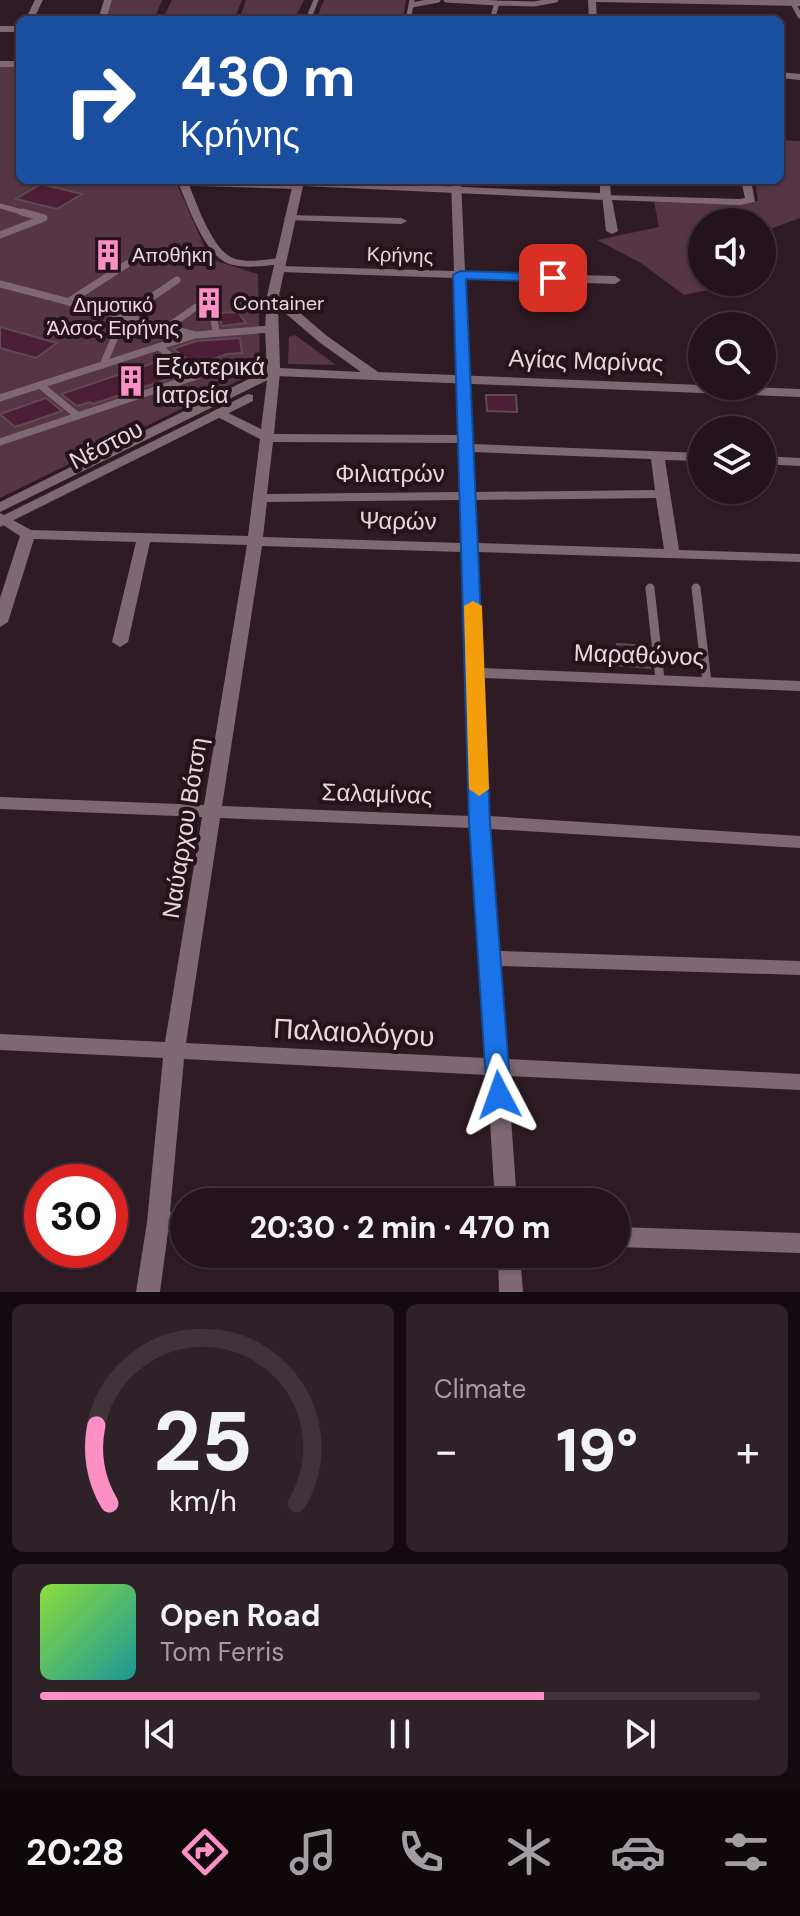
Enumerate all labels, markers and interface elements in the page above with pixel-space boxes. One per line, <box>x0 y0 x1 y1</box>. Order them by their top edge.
text: 430 m <box>180 40 355 113</box>
icon: right <box>48 48 152 152</box>
text: Κρήνης <box>180 111 300 158</box>
map controls <box>688 208 776 504</box>
button: sound <box>688 208 776 296</box>
building icon: Αποθήκη <box>91 238 125 272</box>
street label: Κρήνης <box>366 241 434 269</box>
place label: Αποθήκη <box>132 242 213 268</box>
pin <box>519 244 587 312</box>
icon: arrive <box>531 256 575 300</box>
building icon: Container <box>192 286 226 320</box>
place label: Container <box>233 290 324 316</box>
park label: Δημοτικό Άλσος Ειρήνης <box>47 292 180 341</box>
button: search <box>688 312 776 400</box>
street label: Αγίας Μαρίνας <box>508 342 664 379</box>
place label: Εξωτερικά Ιατρεία <box>155 351 265 410</box>
building icon: Εξωτερικά Ιατρεία <box>114 364 148 398</box>
street label: Νέστου <box>64 413 148 476</box>
button: layers <box>688 416 776 504</box>
street label: Φιλιατρών <box>335 458 445 489</box>
street label: Ψαρών <box>359 504 437 537</box>
street label: Μαραθώνος <box>573 637 705 672</box>
street label: Ναύαρχου Βότση <box>155 735 214 921</box>
street label: Σαλαμίνας <box>321 776 433 811</box>
street label: Παλαιολόγου <box>272 1010 436 1055</box>
position arrow <box>457 1053 541 1137</box>
speed limit sign: 30 <box>24 1164 128 1268</box>
text: 20:30 · 2 min · 470 m <box>250 1208 550 1247</box>
text: Climate <box>434 1372 526 1406</box>
text: 25 <box>153 1387 253 1496</box>
text: 19° <box>556 1411 638 1490</box>
text: − <box>434 1422 458 1480</box>
text: + <box>736 1422 760 1480</box>
text: km/h <box>169 1483 237 1520</box>
text: Open Road <box>160 1596 320 1635</box>
text: Tom Ferris <box>160 1635 284 1669</box>
icon: previous <box>138 1712 182 1756</box>
icon: pause <box>378 1712 422 1756</box>
icon: next <box>618 1712 662 1756</box>
icon: directions <box>177 1824 233 1880</box>
icon: music <box>285 1824 341 1880</box>
icon: phone <box>393 1824 449 1880</box>
icon: climate <box>501 1824 557 1880</box>
icon: car <box>610 1824 666 1880</box>
icon: filters <box>718 1824 774 1880</box>
text: 20:28 <box>26 1829 125 1876</box>

